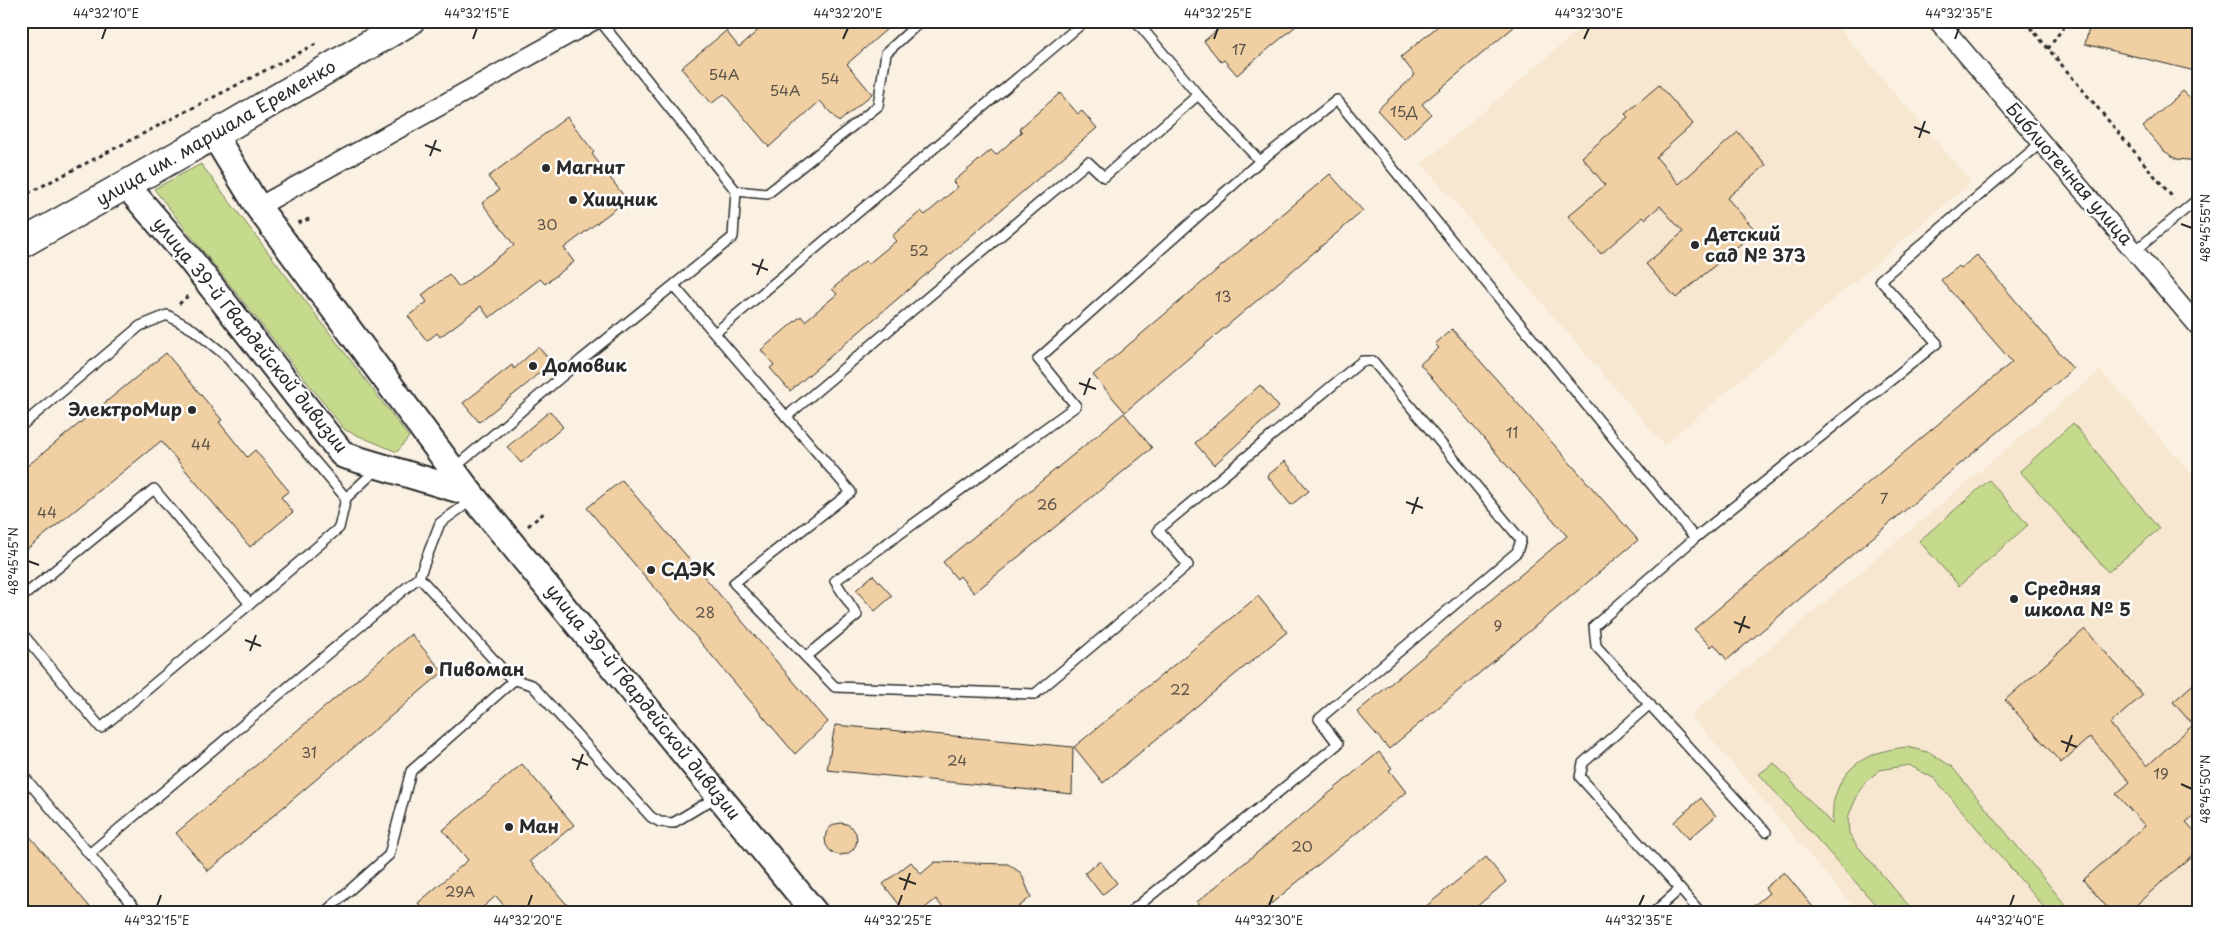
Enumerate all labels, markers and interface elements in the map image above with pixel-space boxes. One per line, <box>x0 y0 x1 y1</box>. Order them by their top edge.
text: 44°32'10"E <box>73 4 139 22</box>
text: 44°32'15"E <box>444 4 510 22</box>
text: 44°32'20"E <box>813 4 883 22</box>
text: 44°32'25"E <box>1184 4 1252 22</box>
text: 44°32'30"E <box>1555 4 1623 22</box>
text: 44°32'35"E <box>1925 4 1993 22</box>
house number: 17 <box>1232 37 1246 60</box>
street label: улица им. маршала Еременко <box>90 52 340 212</box>
house number: 54А <box>708 62 740 85</box>
house number: 54 <box>820 66 840 89</box>
house number: 54А <box>769 78 801 101</box>
street label: Библиотечная улица <box>2000 96 2140 251</box>
house number: 15Д <box>1390 99 1418 122</box>
place label: Магнит <box>556 153 625 180</box>
marker: Магнит <box>540 162 552 174</box>
place label: Хищник <box>583 185 658 212</box>
marker: Хищник <box>567 194 579 206</box>
text: 48°45'55"N <box>2196 194 2214 262</box>
street label: улица 39-й Гвардейской дивизии <box>147 210 355 458</box>
house number: 30 <box>537 212 557 235</box>
place label: Детский сад № 373 <box>1704 220 1806 268</box>
house number: 52 <box>909 238 929 261</box>
marker: Детский сад № 373 <box>1689 239 1701 251</box>
house number: 13 <box>1215 284 1231 307</box>
place label: Домовик <box>542 351 627 378</box>
marker: Домовик <box>527 360 539 372</box>
place label: ЭлектроМир <box>68 395 182 422</box>
marker: ЭлектроМир <box>186 404 198 416</box>
house number: 11 <box>1506 420 1518 443</box>
house number: 44 <box>191 432 211 455</box>
house number: 7 <box>1880 486 1889 509</box>
house number: 26 <box>1037 492 1057 515</box>
house number: 44 <box>37 500 57 523</box>
text: 48°45'45"N <box>4 527 22 595</box>
place label: СДЭК <box>661 555 716 582</box>
marker: СДЭК <box>645 564 657 576</box>
place label: Средняя школа № 5 <box>2024 574 2131 622</box>
street label: улица 39-й Гвардейской дивизии <box>540 577 748 825</box>
marker: Средняя школа № 5 <box>2008 593 2020 605</box>
house number: 28 <box>695 600 715 623</box>
house number: 9 <box>1494 613 1502 636</box>
place label: Пивоман <box>439 655 525 682</box>
marker: Пивоман <box>423 664 435 676</box>
house number: 22 <box>1170 677 1190 700</box>
house number: 31 <box>301 740 317 763</box>
house number: 24 <box>947 748 967 771</box>
text: 48°45'50"N <box>2196 755 2214 823</box>
house number: 19 <box>2153 761 2169 784</box>
place label: Ман <box>519 812 559 839</box>
marker: Ман <box>503 821 515 833</box>
house number: 20 <box>1291 834 1313 857</box>
house number: 29А <box>445 879 475 902</box>
text: 44°32'15"E <box>124 911 190 929</box>
text: 44°32'20"E <box>493 911 563 929</box>
text: 44°32'25"E <box>864 911 932 929</box>
text: 44°32'30"E <box>1235 911 1303 929</box>
text: 44°32'35"E <box>1605 911 1673 929</box>
text: 44°32'40"E <box>1976 911 2044 929</box>

